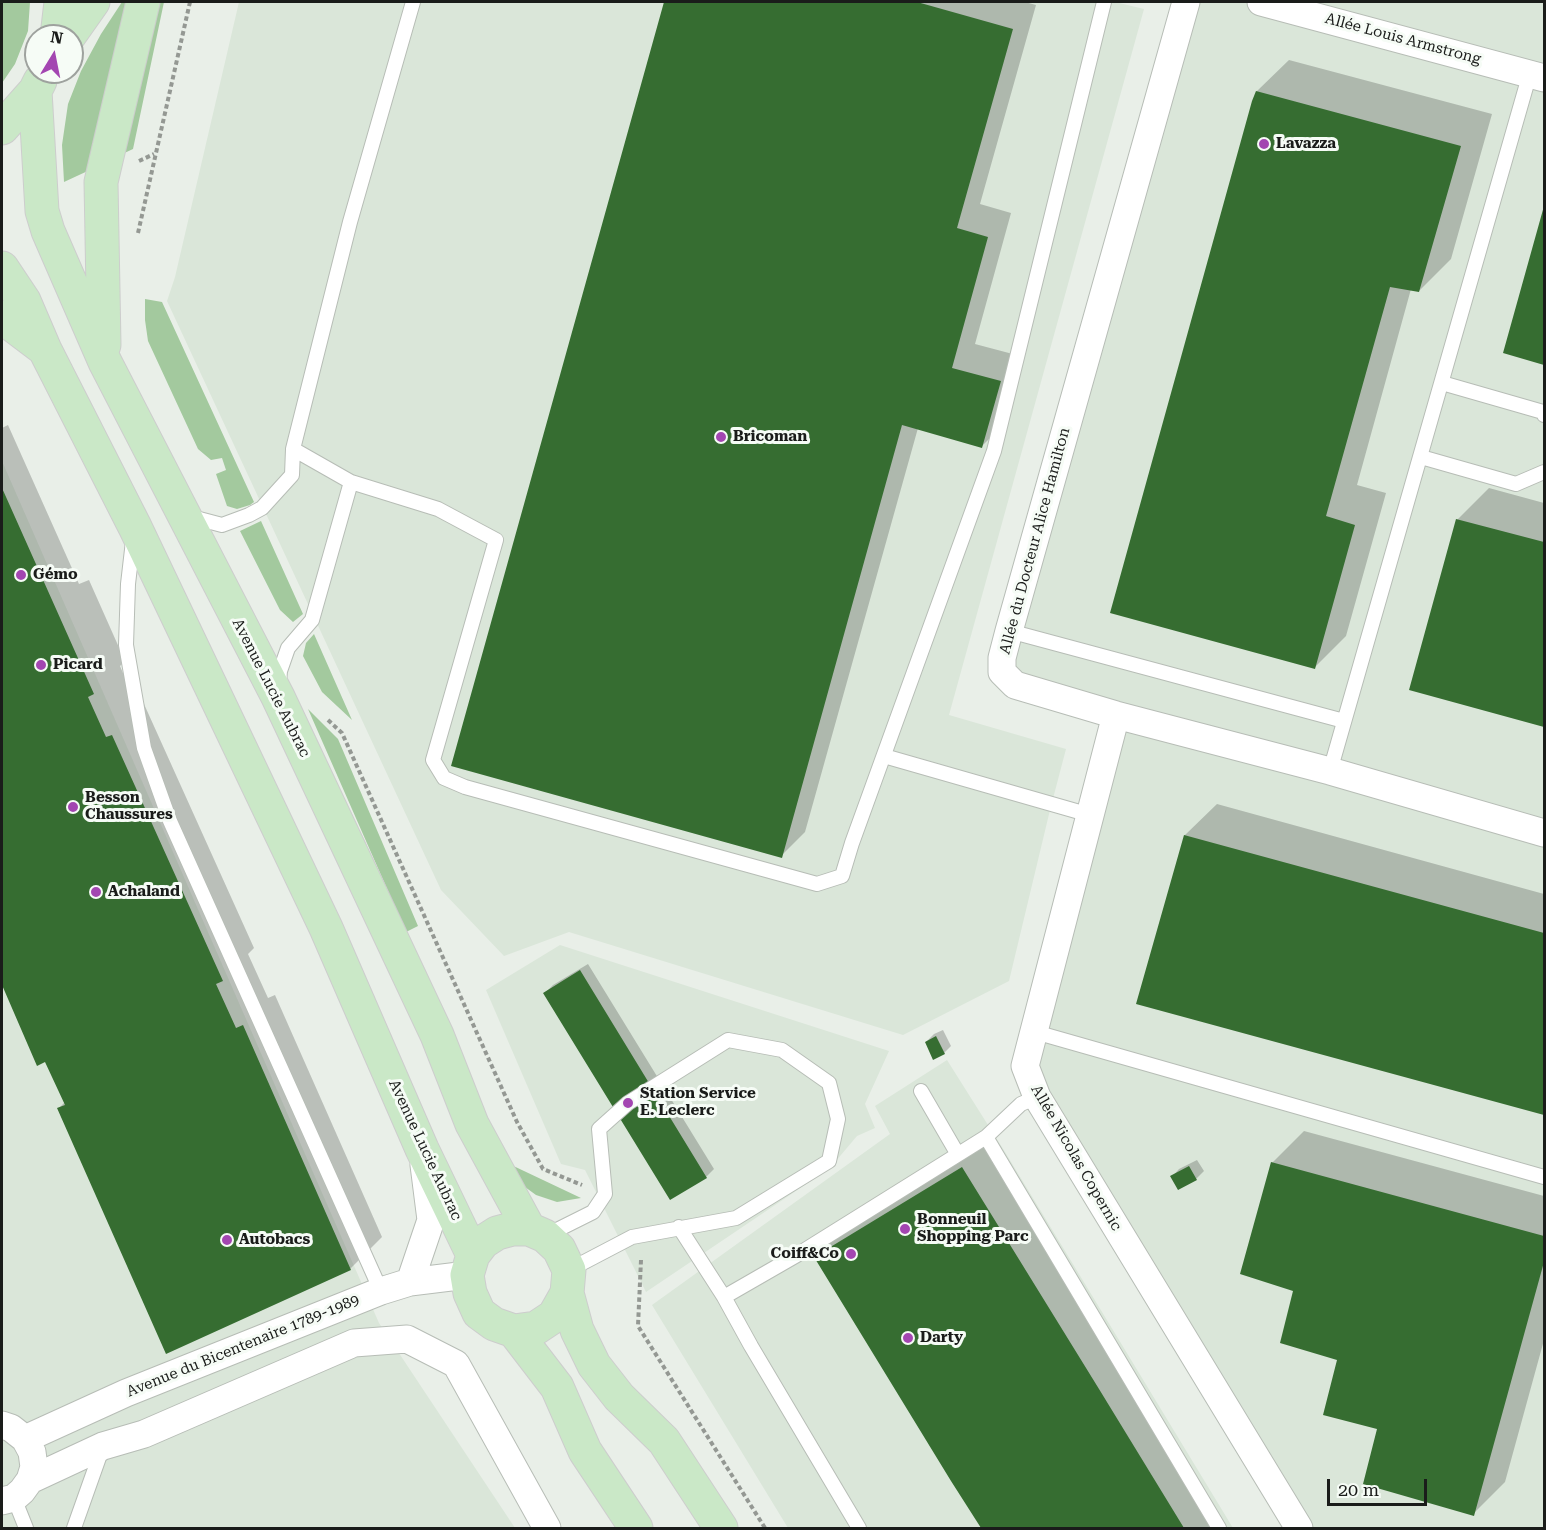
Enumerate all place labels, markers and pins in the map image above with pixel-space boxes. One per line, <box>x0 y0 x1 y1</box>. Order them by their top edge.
place label: Lavazza <box>1276 135 1336 153</box>
marker: Lavazza <box>1257 137 1271 151</box>
place label: Bricoman <box>733 428 807 446</box>
marker: Bricoman <box>714 430 728 444</box>
place label: Gémo <box>33 566 78 584</box>
marker: Gémo <box>14 568 28 582</box>
place label: Picard <box>53 656 103 674</box>
marker: Picard <box>34 658 48 672</box>
place label: Besson Chaussures <box>85 789 173 824</box>
marker: Besson Chaussures <box>66 800 80 814</box>
place label: Achaland <box>108 883 180 901</box>
marker: Achaland <box>89 885 103 899</box>
place label: Station Service E. Leclerc <box>640 1085 756 1120</box>
marker: Station Service E. Leclerc <box>621 1096 635 1110</box>
place label: Bonneuil Shopping Parc <box>917 1211 1029 1246</box>
marker: Bonneuil Shopping Parc <box>898 1222 912 1236</box>
place label: Autobacs <box>239 1231 310 1249</box>
marker: Autobacs <box>220 1233 234 1247</box>
place label: Coiff&Co <box>771 1245 839 1263</box>
marker: Coiff&Co <box>844 1247 858 1261</box>
place label: Darty <box>920 1329 963 1347</box>
marker: Darty <box>901 1331 915 1345</box>

